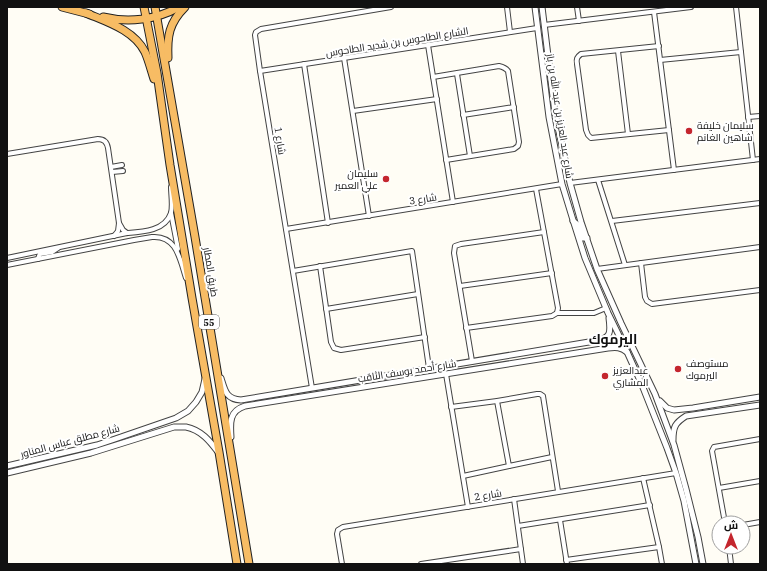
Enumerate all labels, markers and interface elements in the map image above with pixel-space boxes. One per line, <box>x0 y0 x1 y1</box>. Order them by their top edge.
street label: الشارع الطاحوس بن شديد الطاحوس <box>325 24 469 60</box>
street label: شارع عبد العزيز بن عبد الله بن باز <box>544 52 577 179</box>
place label: سليمان خليفة شاهين الغانم <box>697 119 754 145</box>
street label: شارع 1 <box>271 126 289 156</box>
marker: سليمان خليفة شاهين الغانم <box>684 126 694 136</box>
place label: سليمان علي العمير <box>334 167 378 193</box>
marker: سليمان علي العمير <box>381 174 391 184</box>
street label: شارع 3 <box>408 190 438 208</box>
street label: طريق المطار <box>200 245 221 298</box>
road number: 55 <box>199 315 219 329</box>
district label: اليرموك <box>589 330 637 348</box>
street label: شارع أحمد يوسف الثاقب <box>357 357 457 385</box>
place label: مستوصف اليرموك <box>686 357 729 382</box>
place label: عبدالعزيز المشاري <box>612 364 649 390</box>
marker: مستوصف اليرموك <box>673 364 683 374</box>
marker: عبدالعزيز المشاري <box>600 371 610 381</box>
street label: شارع مطلق عباس المناور <box>18 421 121 461</box>
street label: شارع 2 <box>473 486 503 504</box>
north arrow <box>711 515 751 555</box>
text: ش <box>724 518 738 532</box>

